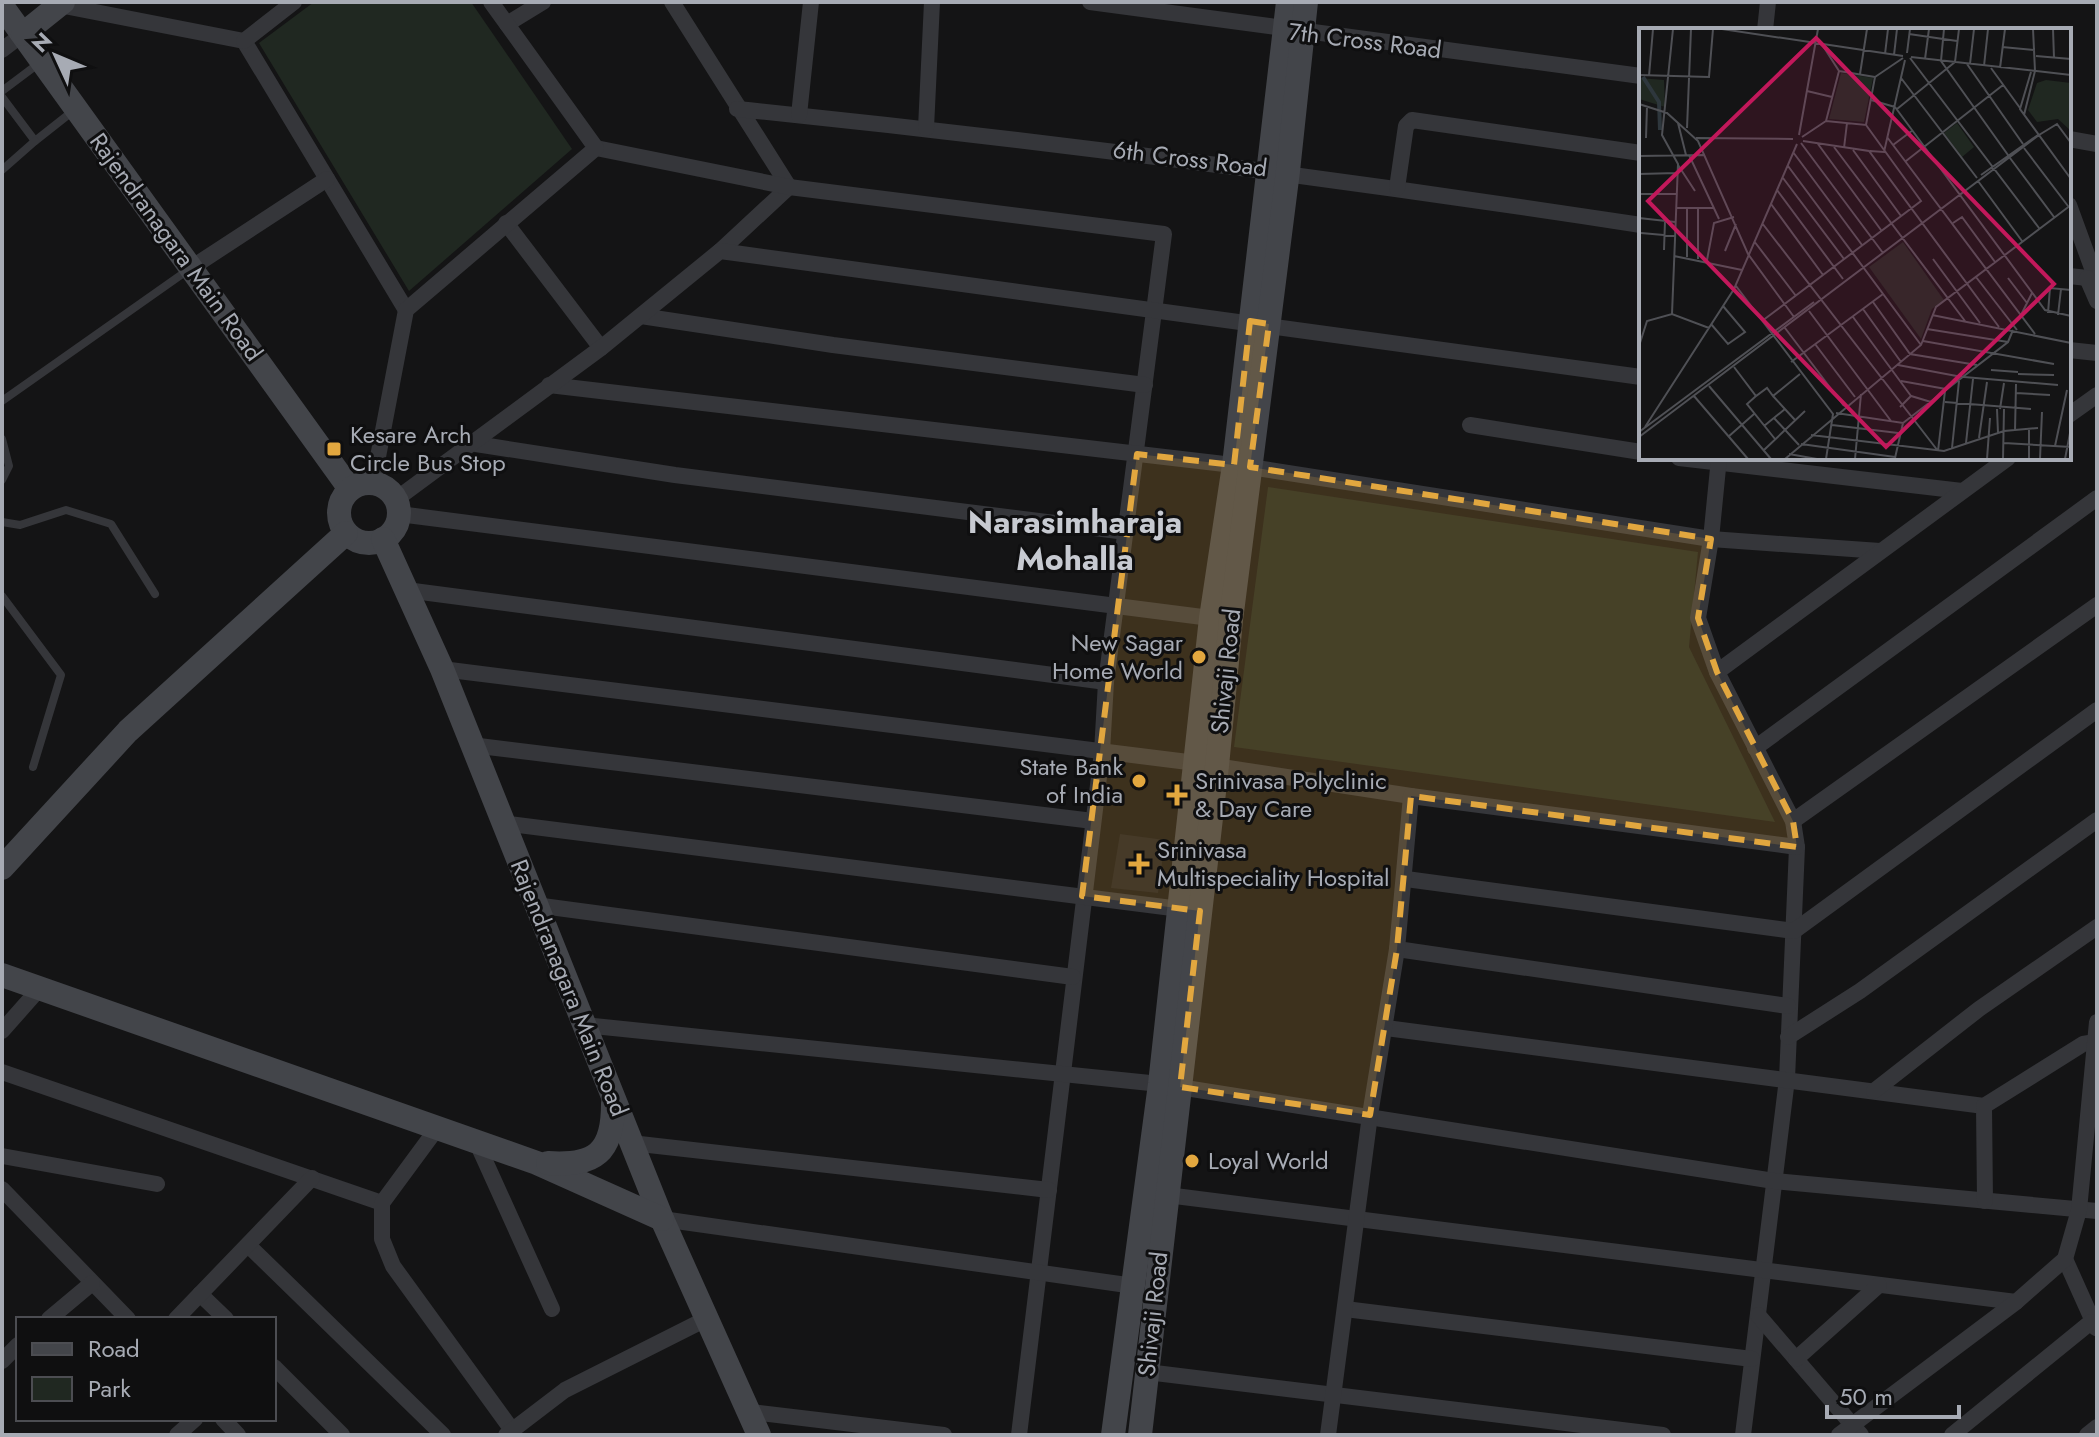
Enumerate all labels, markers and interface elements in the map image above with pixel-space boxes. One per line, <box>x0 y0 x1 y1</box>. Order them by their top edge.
street label: 7th Cross Road <box>1287 14 1444 67</box>
north arrow <box>16 16 96 96</box>
text: N <box>24 25 59 60</box>
inset map <box>1639 28 2071 460</box>
street label: Rajendranagara Main Road <box>82 125 271 368</box>
street label: 6th Cross Road <box>1111 132 1269 185</box>
place label: Kesare Arch Circle Bus Stop <box>350 417 506 480</box>
marker: Kesare Arch Circle Bus Stop <box>325 440 343 458</box>
district label: Narasimharaja Mohalla <box>968 499 1182 582</box>
street label: Shivaji Road <box>1202 607 1249 735</box>
place label: New Sagar Home World <box>1052 625 1184 688</box>
marker: New Sagar Home World <box>1190 648 1208 666</box>
place label: State Bank of India <box>1019 749 1123 812</box>
place label: Srinivasa Polyclinic & Day Care <box>1195 763 1387 826</box>
marker: State Bank of India <box>1130 772 1148 790</box>
marker: Srinivasa Polyclinic & Day Care <box>1166 784 1188 806</box>
place label: Srinivasa Multispeciality Hospital <box>1157 832 1390 895</box>
marker: Srinivasa Multispeciality Hospital <box>1128 853 1150 875</box>
street label: Rajendranagara Main Road <box>502 854 637 1122</box>
place label: Loyal World <box>1208 1143 1329 1178</box>
marker: Loyal World <box>1183 1152 1201 1170</box>
street label: Shivaji Road <box>1129 1250 1176 1378</box>
legend <box>16 1317 276 1421</box>
text: Road <box>88 1331 140 1366</box>
scale bar <box>1827 1369 1959 1419</box>
text: Park <box>88 1371 131 1406</box>
text: 50 m <box>1839 1379 1893 1414</box>

